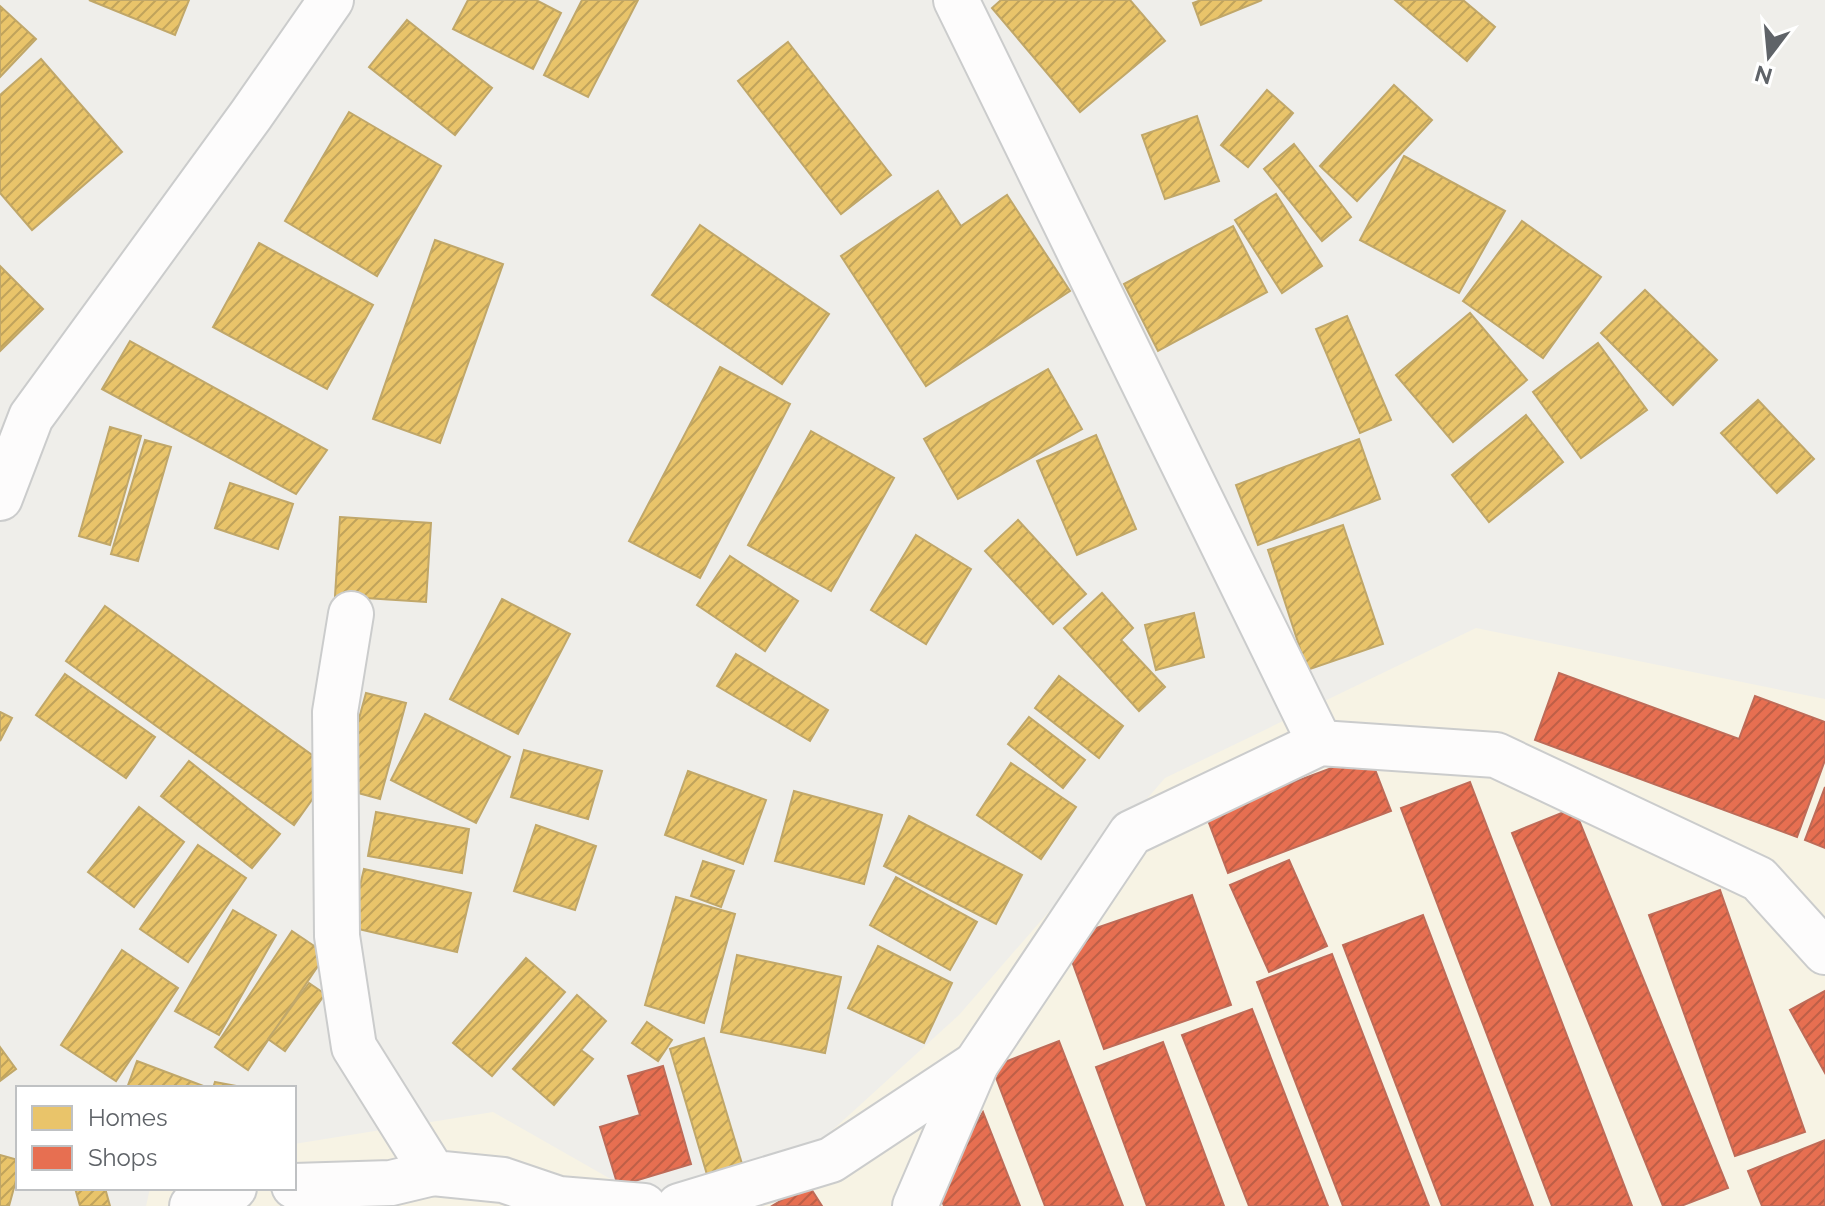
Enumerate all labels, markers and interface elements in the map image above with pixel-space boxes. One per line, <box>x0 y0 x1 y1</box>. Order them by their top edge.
north arrow <box>1729 16 1809 96</box>
text: N <box>1752 60 1775 90</box>
legend <box>16 1086 296 1190</box>
text: Homes <box>88 1103 168 1132</box>
text: Shops <box>88 1143 157 1172</box>

